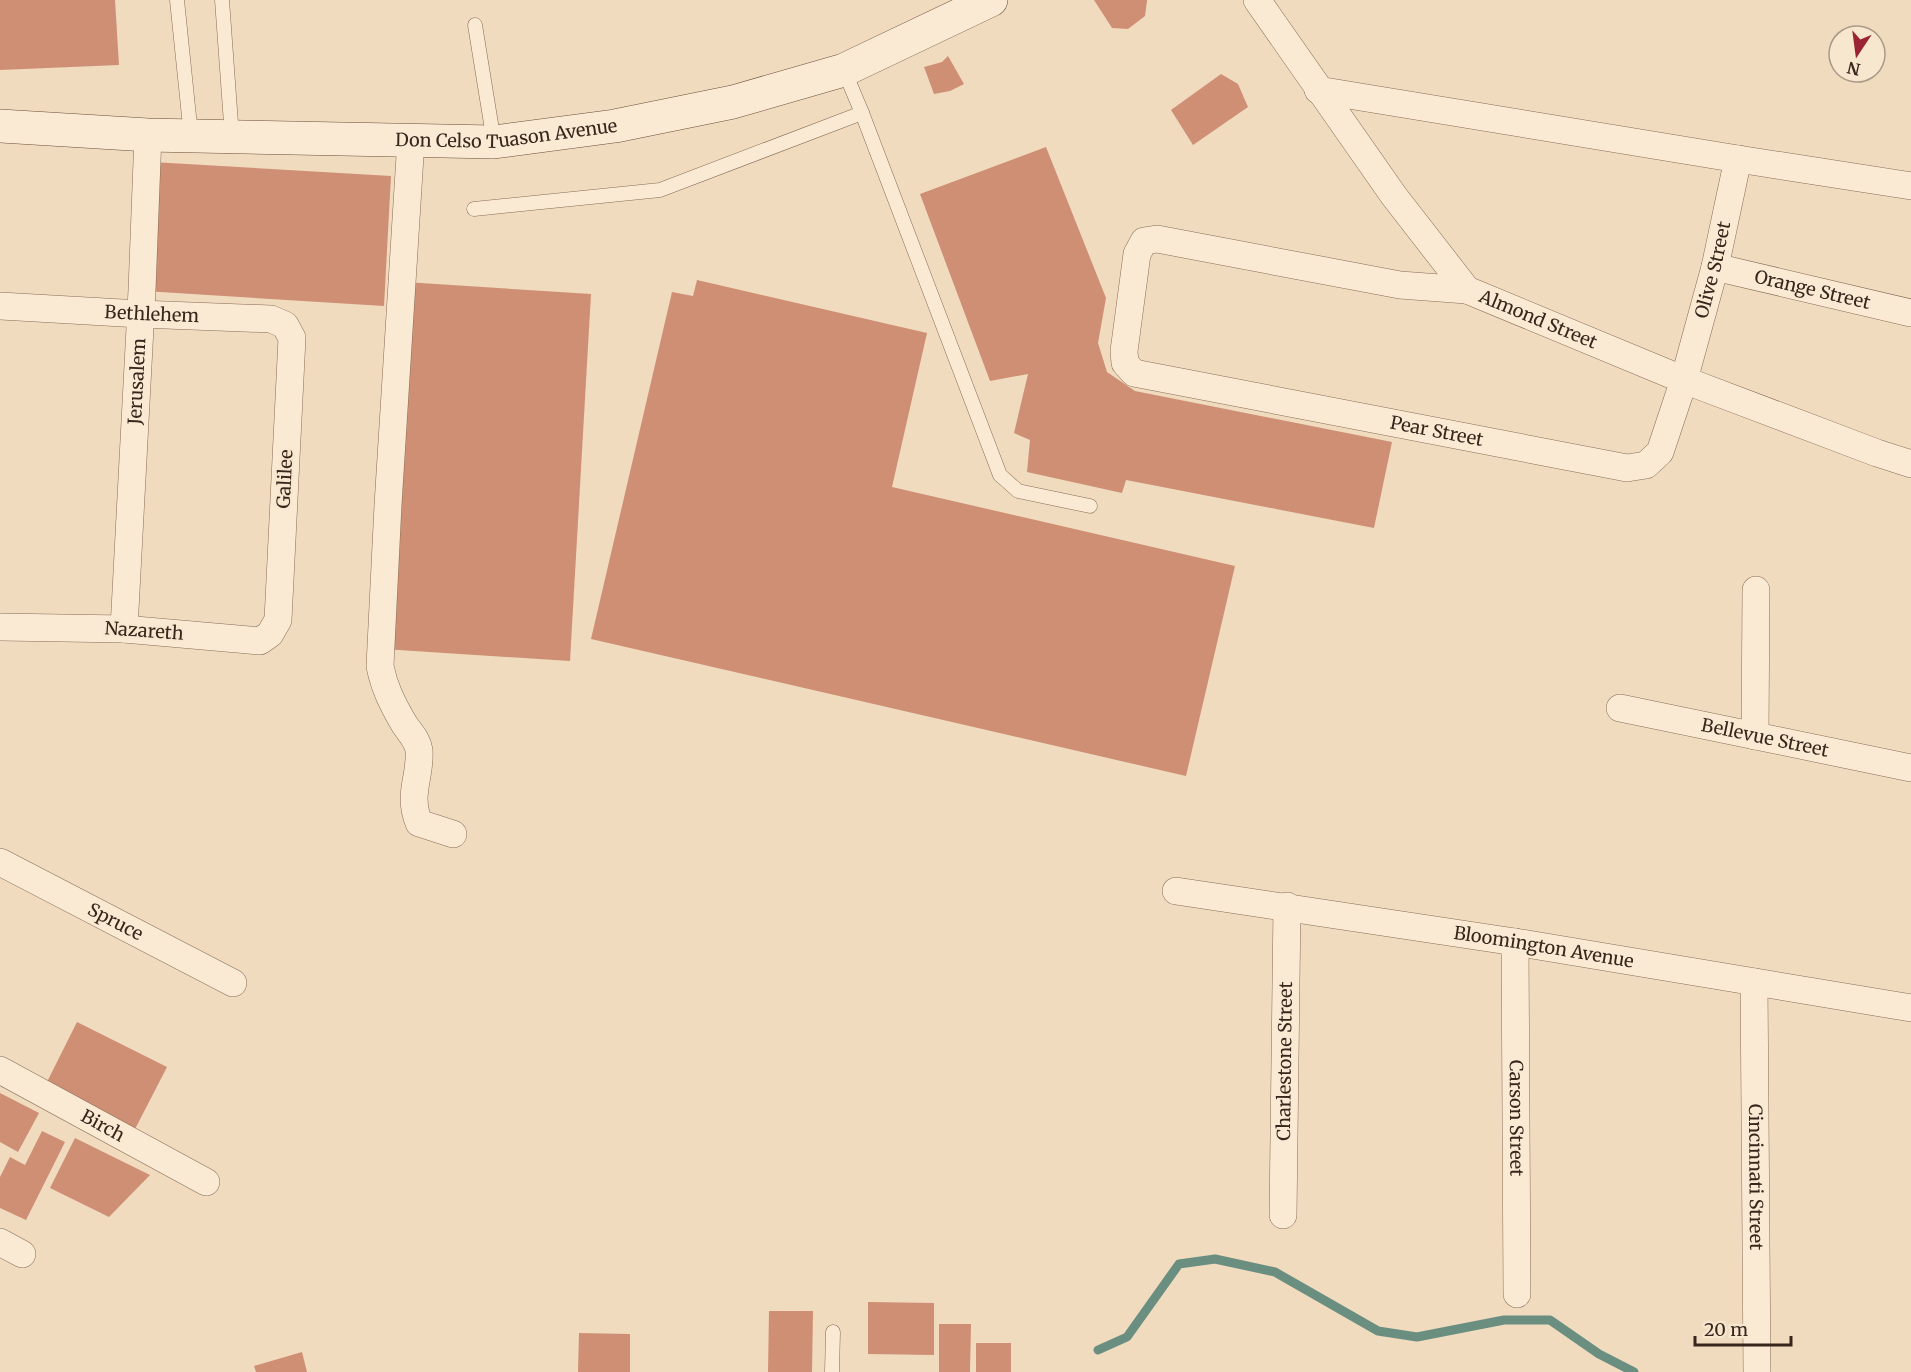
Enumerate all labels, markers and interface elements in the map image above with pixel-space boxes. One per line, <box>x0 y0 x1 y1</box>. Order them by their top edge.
north arrow <box>1827 24 1887 84</box>
text: N <box>1845 57 1862 80</box>
street label: Don Celso Tuason Avenue <box>395 114 619 153</box>
street label: Olive Street <box>1689 219 1735 321</box>
street label: Orange Street <box>1752 265 1873 314</box>
street label: Almond Street <box>1475 284 1601 354</box>
street label: Bethlehem <box>104 300 200 327</box>
street label: Jerusalem <box>123 337 150 426</box>
street label: Pear Street <box>1388 411 1485 451</box>
street label: Galilee <box>271 449 298 509</box>
street label: Nazareth <box>104 616 184 645</box>
street label: Bellevue Street <box>1699 713 1831 762</box>
street label: Spruce <box>84 898 147 945</box>
street label: Bloomington Avenue <box>1452 921 1636 973</box>
street label: Charlestone Street <box>1272 981 1297 1141</box>
street label: Carson Street <box>1505 1060 1528 1176</box>
street label: Birch <box>77 1104 129 1147</box>
street label: Cincinnati Street <box>1744 1104 1768 1250</box>
scale bar <box>1695 1309 1791 1347</box>
text: 20 m <box>1704 1318 1748 1341</box>

